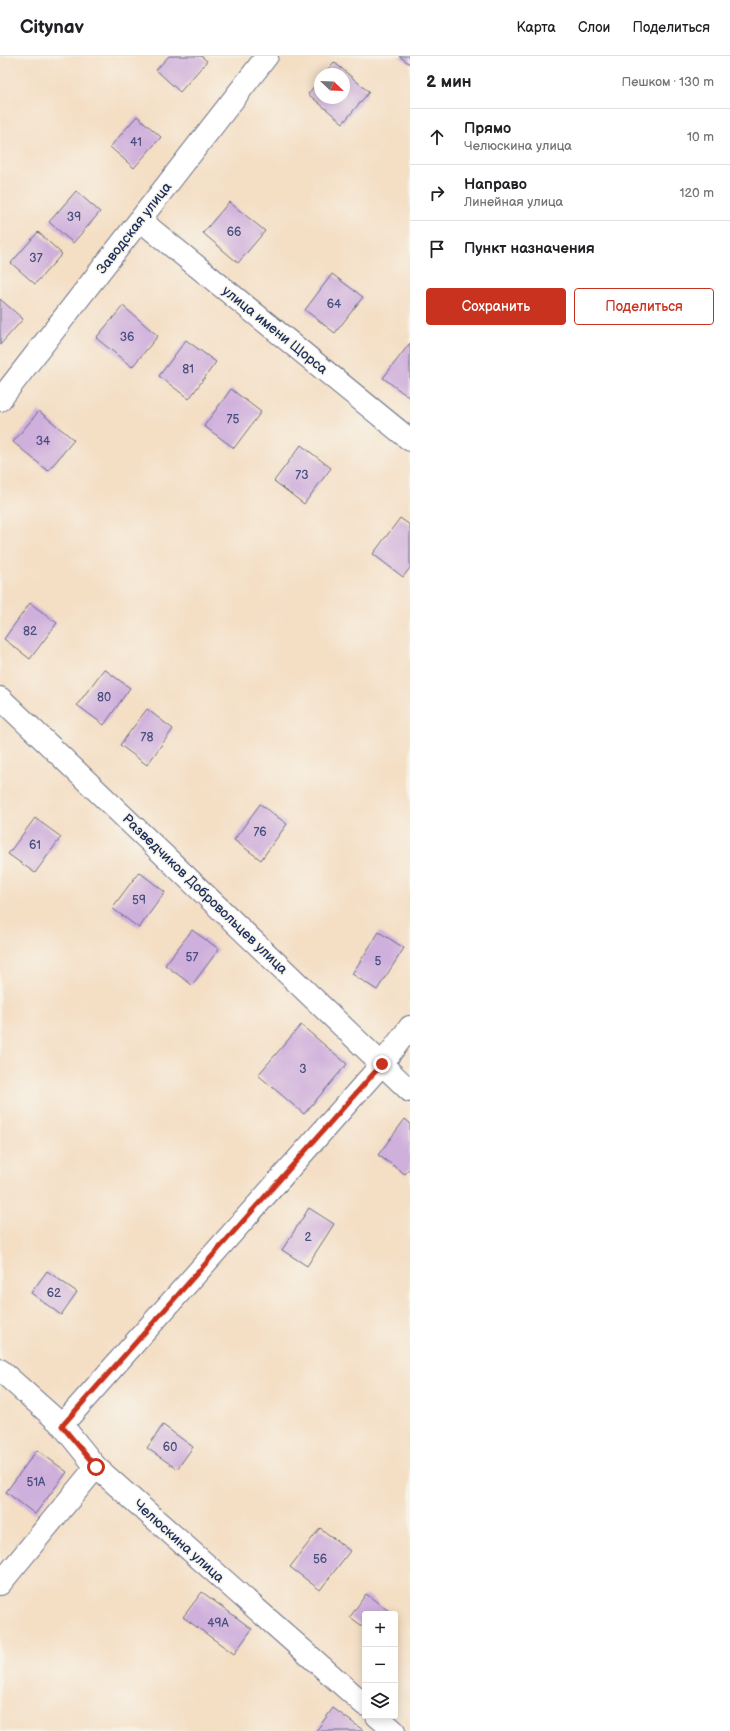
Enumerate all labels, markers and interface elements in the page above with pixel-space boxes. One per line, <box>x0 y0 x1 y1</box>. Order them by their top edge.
text: Citynav <box>20 16 84 39</box>
text: Карта <box>516 19 556 36</box>
text: Слои <box>578 19 610 36</box>
text: Поделиться <box>632 19 710 36</box>
north arrow <box>314 68 350 104</box>
text: 2 мин <box>426 72 472 92</box>
text: Пешком · 130 m <box>622 74 714 90</box>
text: Прямо <box>464 119 511 138</box>
icon: ahead <box>426 126 448 148</box>
text: 10 m <box>687 129 714 145</box>
house number: 41 <box>130 135 142 150</box>
text: Челюскина улица <box>464 138 572 154</box>
text: Направо <box>464 175 527 194</box>
street label: Заводская улица <box>93 178 176 277</box>
icon: right <box>426 182 448 204</box>
text: 120 m <box>679 185 714 201</box>
text: Линейная улица <box>464 194 563 210</box>
house number: 39 <box>67 210 81 225</box>
house number: 66 <box>227 225 241 240</box>
icon: arrive <box>426 238 448 260</box>
text: Пункт назначения <box>464 239 595 258</box>
house number: 37 <box>29 251 43 266</box>
street label: улица имени Щорса <box>219 282 332 378</box>
button: Сохранить <box>426 288 566 325</box>
button: Поделиться <box>574 288 714 325</box>
house number: 64 <box>327 297 342 312</box>
house number: 36 <box>120 330 134 345</box>
house number: 81 <box>182 362 194 377</box>
house number: 75 <box>227 412 240 427</box>
house number: 34 <box>36 434 51 449</box>
house number: 73 <box>295 468 309 483</box>
house number: 82 <box>23 624 37 639</box>
house number: 80 <box>97 690 111 705</box>
house number: 78 <box>141 730 153 745</box>
street label: Разведчиков Добровольцев улица <box>119 810 292 978</box>
house number: 76 <box>253 825 267 840</box>
house number: 61 <box>29 838 41 853</box>
house number: 59 <box>132 893 146 908</box>
house number: 57 <box>186 950 198 965</box>
house number: 5 <box>375 954 382 969</box>
route end <box>373 1055 391 1073</box>
house number: 3 <box>299 1062 307 1077</box>
house number: 2 <box>304 1230 312 1245</box>
house number: 62 <box>47 1286 61 1301</box>
house number: 60 <box>163 1440 177 1455</box>
route start <box>87 1458 105 1476</box>
house number: 51А <box>27 1475 46 1490</box>
street label: Челюскина улица <box>130 1496 228 1587</box>
house number: 56 <box>313 1552 327 1567</box>
map controls <box>362 1611 398 1719</box>
button: + <box>362 1611 398 1647</box>
house number: 49А <box>207 1616 229 1631</box>
button: − <box>362 1647 398 1683</box>
button: layers <box>362 1683 398 1719</box>

